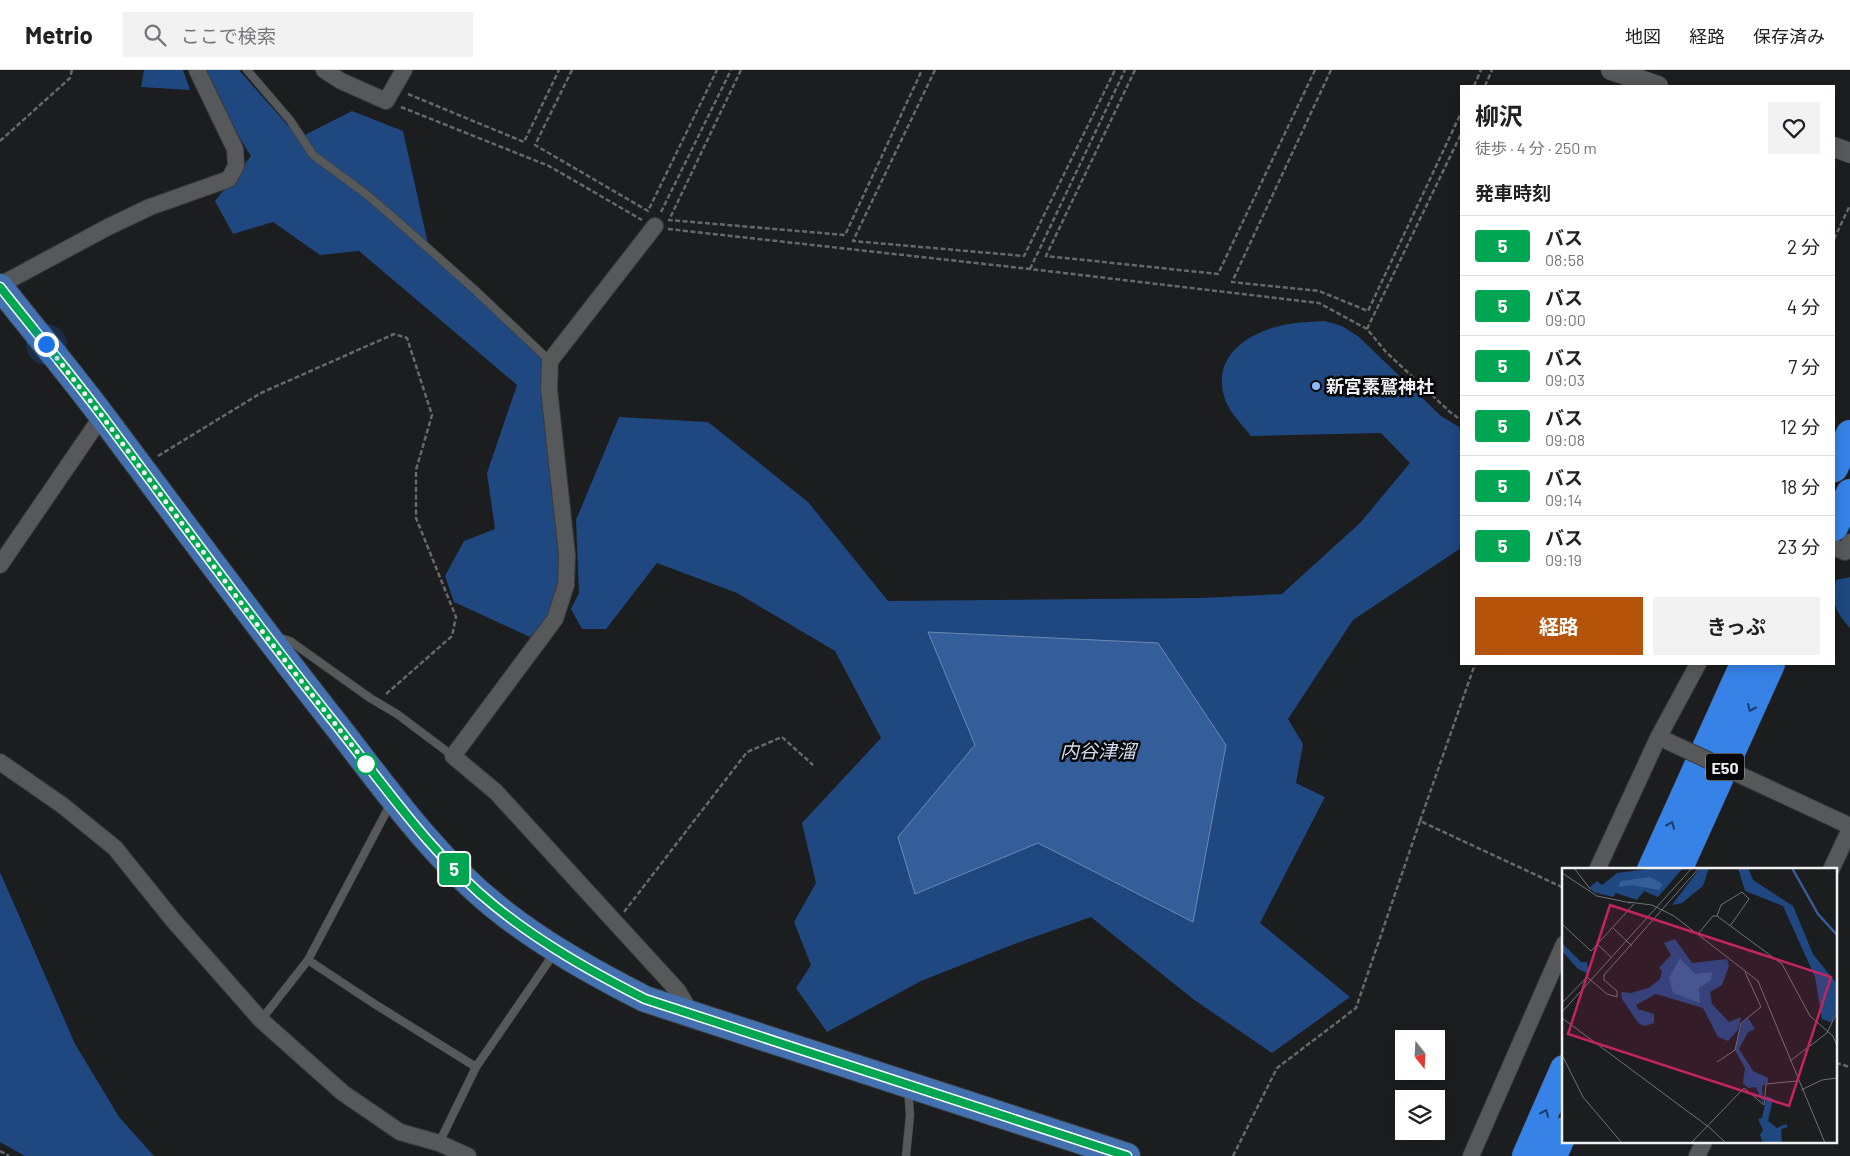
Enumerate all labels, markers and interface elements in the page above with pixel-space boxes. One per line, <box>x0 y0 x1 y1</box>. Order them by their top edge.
search box <box>123 12 473 57</box>
text: Metrio <box>25 20 93 49</box>
icon: search <box>141 21 169 49</box>
text: ここで検索 <box>181 24 276 47</box>
text: 地図 <box>1625 25 1661 47</box>
text: 経路 <box>1689 25 1725 47</box>
text: 保存済み <box>1753 25 1825 47</box>
text: 柳沢 <box>1475 101 1523 130</box>
button: heart <box>1768 102 1820 154</box>
text: 徒歩 · 4 分 · 250 m <box>1475 138 1597 157</box>
text: 発車時刻 <box>1475 181 1551 204</box>
text: バス <box>1545 226 1583 249</box>
text: 5 <box>1498 235 1507 257</box>
text: 2 分 <box>1787 235 1820 258</box>
text: 08:58 <box>1545 250 1584 269</box>
text: バス <box>1545 286 1583 309</box>
text: 5 <box>1498 295 1507 317</box>
text: 4 分 <box>1787 295 1820 318</box>
text: 09:00 <box>1545 310 1586 329</box>
your location <box>34 332 59 357</box>
text: バス <box>1545 346 1583 369</box>
text: 5 <box>1498 355 1507 377</box>
text: 7 分 <box>1788 355 1820 378</box>
text: 09:03 <box>1545 370 1585 389</box>
place label: 新宮素鷲神社 <box>1326 375 1434 397</box>
marker: 新宮素鷲神社 <box>1310 380 1322 392</box>
text: バス <box>1545 406 1583 429</box>
text: 5 <box>1498 415 1507 437</box>
text: 12 分 <box>1780 415 1820 438</box>
text: 09:08 <box>1545 430 1585 449</box>
text: バス <box>1545 466 1583 489</box>
text: 5 <box>1498 475 1507 497</box>
text: 18 分 <box>1781 475 1820 498</box>
text: 09:14 <box>1545 490 1582 509</box>
text: バス <box>1545 526 1583 549</box>
text: 5 <box>1498 535 1507 557</box>
text: 23 分 <box>1777 535 1820 558</box>
text: 09:19 <box>1545 550 1582 569</box>
button: 経路 <box>1475 597 1643 655</box>
button: きっぷ <box>1653 597 1820 655</box>
one-way arrow <box>1747 703 1757 712</box>
water label: 内谷津溜 <box>1060 739 1139 762</box>
unlabelled marker <box>355 753 377 775</box>
road number: E50 <box>1706 754 1744 780</box>
one-way arrow <box>1665 821 1676 830</box>
line badge: 5 <box>438 853 470 885</box>
text: 5 <box>449 858 459 880</box>
inset map <box>1562 868 1838 1144</box>
north arrow <box>1395 1030 1445 1080</box>
map controls <box>1395 1030 1445 1140</box>
button: layers <box>1395 1090 1445 1140</box>
one-way arrow <box>1538 1109 1549 1118</box>

